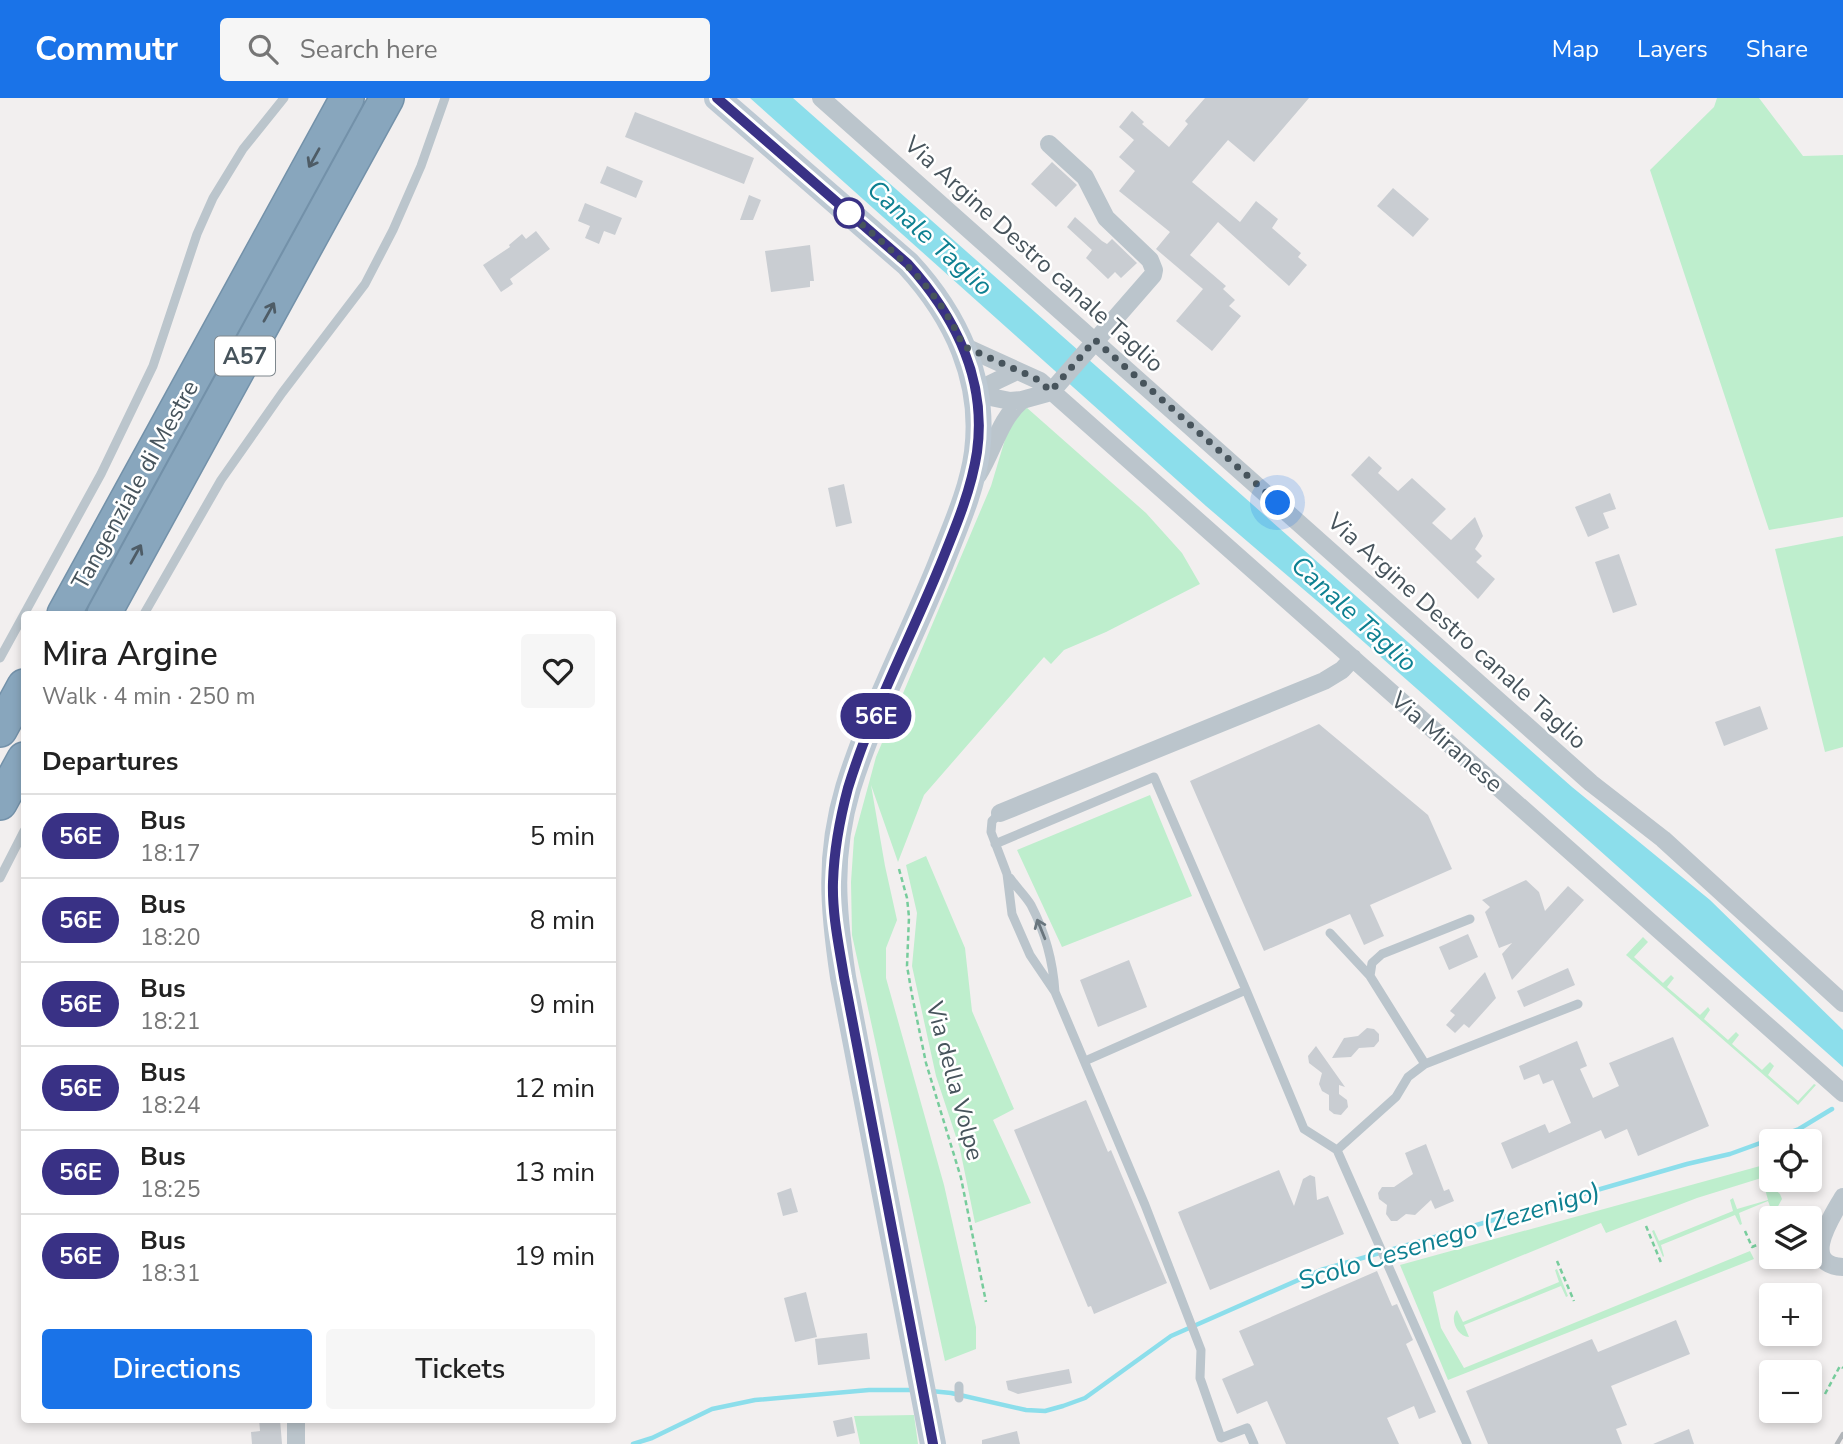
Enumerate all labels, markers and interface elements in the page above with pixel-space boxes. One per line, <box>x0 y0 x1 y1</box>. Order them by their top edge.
search box <box>220 18 710 81</box>
text: Commutr <box>35 27 178 72</box>
icon: search <box>244 30 282 68</box>
text: Search here <box>300 32 438 67</box>
text: Map <box>1552 33 1599 65</box>
text: Layers <box>1637 33 1708 65</box>
text: Share <box>1746 33 1808 65</box>
street label: Via Argine Destro canale Taglio <box>897 128 1171 379</box>
one-way arrow <box>307 147 320 168</box>
water label: Canale Taglio <box>859 172 1001 304</box>
unlabelled marker <box>834 198 864 228</box>
one-way arrow <box>263 302 277 323</box>
road number: A57 <box>215 336 275 376</box>
street label: Tangenziale di Mestre <box>64 375 206 595</box>
your location <box>1260 485 1295 520</box>
street label: Via Argine Destro canale Taglio <box>1320 505 1594 756</box>
one-way arrow <box>130 545 144 565</box>
water label: Canale Taglio <box>1283 548 1425 680</box>
text: Mira Argine <box>42 632 218 677</box>
button: heart <box>521 634 595 708</box>
text: Walk · 4 min · 250 m <box>42 681 255 712</box>
street label: Via Miranese <box>1383 684 1510 800</box>
line badge: 56E <box>836 693 916 739</box>
text: 56E <box>854 700 898 732</box>
text: Departures <box>42 744 178 779</box>
text: Bus <box>140 803 186 838</box>
text: 5 min <box>530 819 595 854</box>
text: 56E <box>59 820 102 852</box>
text: 18:17 <box>140 838 200 869</box>
text: Bus <box>140 887 186 922</box>
text: 8 min <box>530 903 595 938</box>
text: 56E <box>59 904 102 936</box>
one-way arrow <box>1033 919 1046 940</box>
text: 18:20 <box>140 922 200 953</box>
text: Bus <box>140 971 186 1006</box>
text: 9 min <box>530 987 595 1022</box>
text: 56E <box>59 988 102 1020</box>
street label: Via della Volpe <box>918 997 992 1164</box>
text: 18:21 <box>140 1006 200 1037</box>
text: Bus <box>140 1055 186 1090</box>
text: 12 min <box>514 1071 595 1106</box>
text: 56E <box>59 1072 102 1104</box>
text: 18:24 <box>140 1090 200 1121</box>
map controls <box>1759 1129 1822 1423</box>
button: locate <box>1759 1129 1822 1192</box>
text: Bus <box>140 1139 186 1174</box>
text: 13 min <box>514 1155 595 1190</box>
text: 56E <box>59 1156 102 1188</box>
water label: Scolo Cesenego (Zezenigo) <box>1294 1173 1604 1299</box>
text: 18:25 <box>140 1174 200 1205</box>
button: layers <box>1759 1206 1822 1269</box>
text: Bus <box>140 1223 186 1258</box>
text: 19 min <box>514 1239 595 1274</box>
text: 56E <box>59 1240 102 1272</box>
text: 18:31 <box>140 1258 200 1289</box>
button: + <box>1759 1283 1822 1346</box>
button: Directions <box>42 1329 312 1409</box>
button: Tickets <box>326 1329 595 1409</box>
button: − <box>1759 1360 1822 1423</box>

